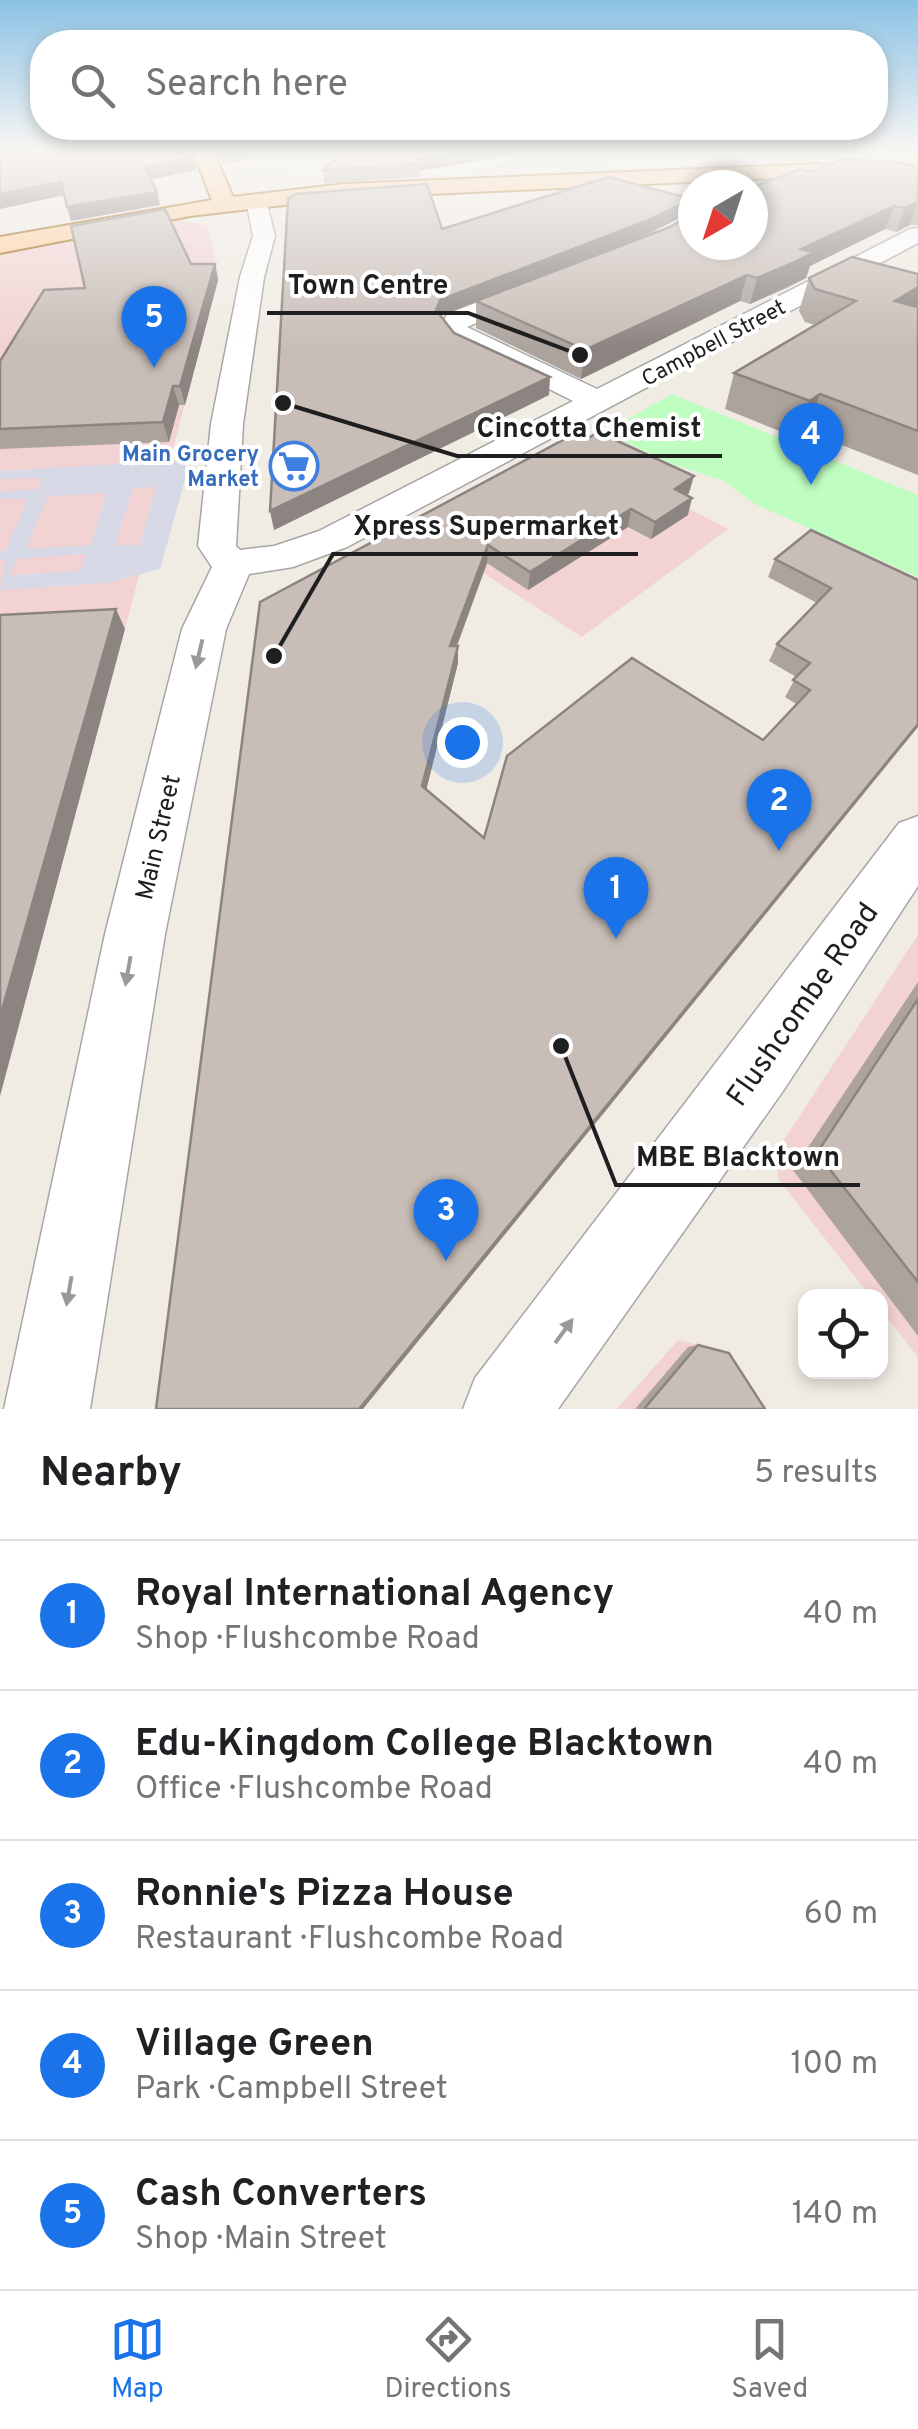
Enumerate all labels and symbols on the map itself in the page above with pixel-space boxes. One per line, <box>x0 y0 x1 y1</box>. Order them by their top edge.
north arrow <box>678 170 768 260</box>
callout: Town Centre <box>267 255 468 313</box>
text: Town Centre <box>288 269 448 305</box>
pin: 5 <box>122 286 186 368</box>
street label: Campbell Street <box>638 295 791 394</box>
callout: Cincotta Chemist <box>457 398 722 456</box>
pin: 4 <box>778 402 844 485</box>
text: Cincotta Chemist <box>477 412 701 448</box>
supermarket icon: Main Grocery Market <box>268 440 320 492</box>
place label: Main Grocery Market <box>122 442 259 494</box>
callout: Xpress Supermarket <box>333 496 638 554</box>
text: Xpress Supermarket <box>353 510 619 546</box>
one-way arrow <box>191 639 206 670</box>
your location <box>437 717 488 768</box>
pin: 2 <box>746 768 812 851</box>
street label: Main Street <box>130 772 190 903</box>
pin: 1 <box>584 856 648 939</box>
street label: Flushcombe Road <box>720 896 888 1114</box>
one-way arrow <box>120 956 135 987</box>
callout: MBE Blacktown <box>616 1127 860 1185</box>
text: MBE Blacktown <box>636 1141 840 1177</box>
pin: 3 <box>414 1178 478 1261</box>
one-way arrow <box>61 1276 76 1307</box>
one-way arrow <box>554 1317 573 1344</box>

